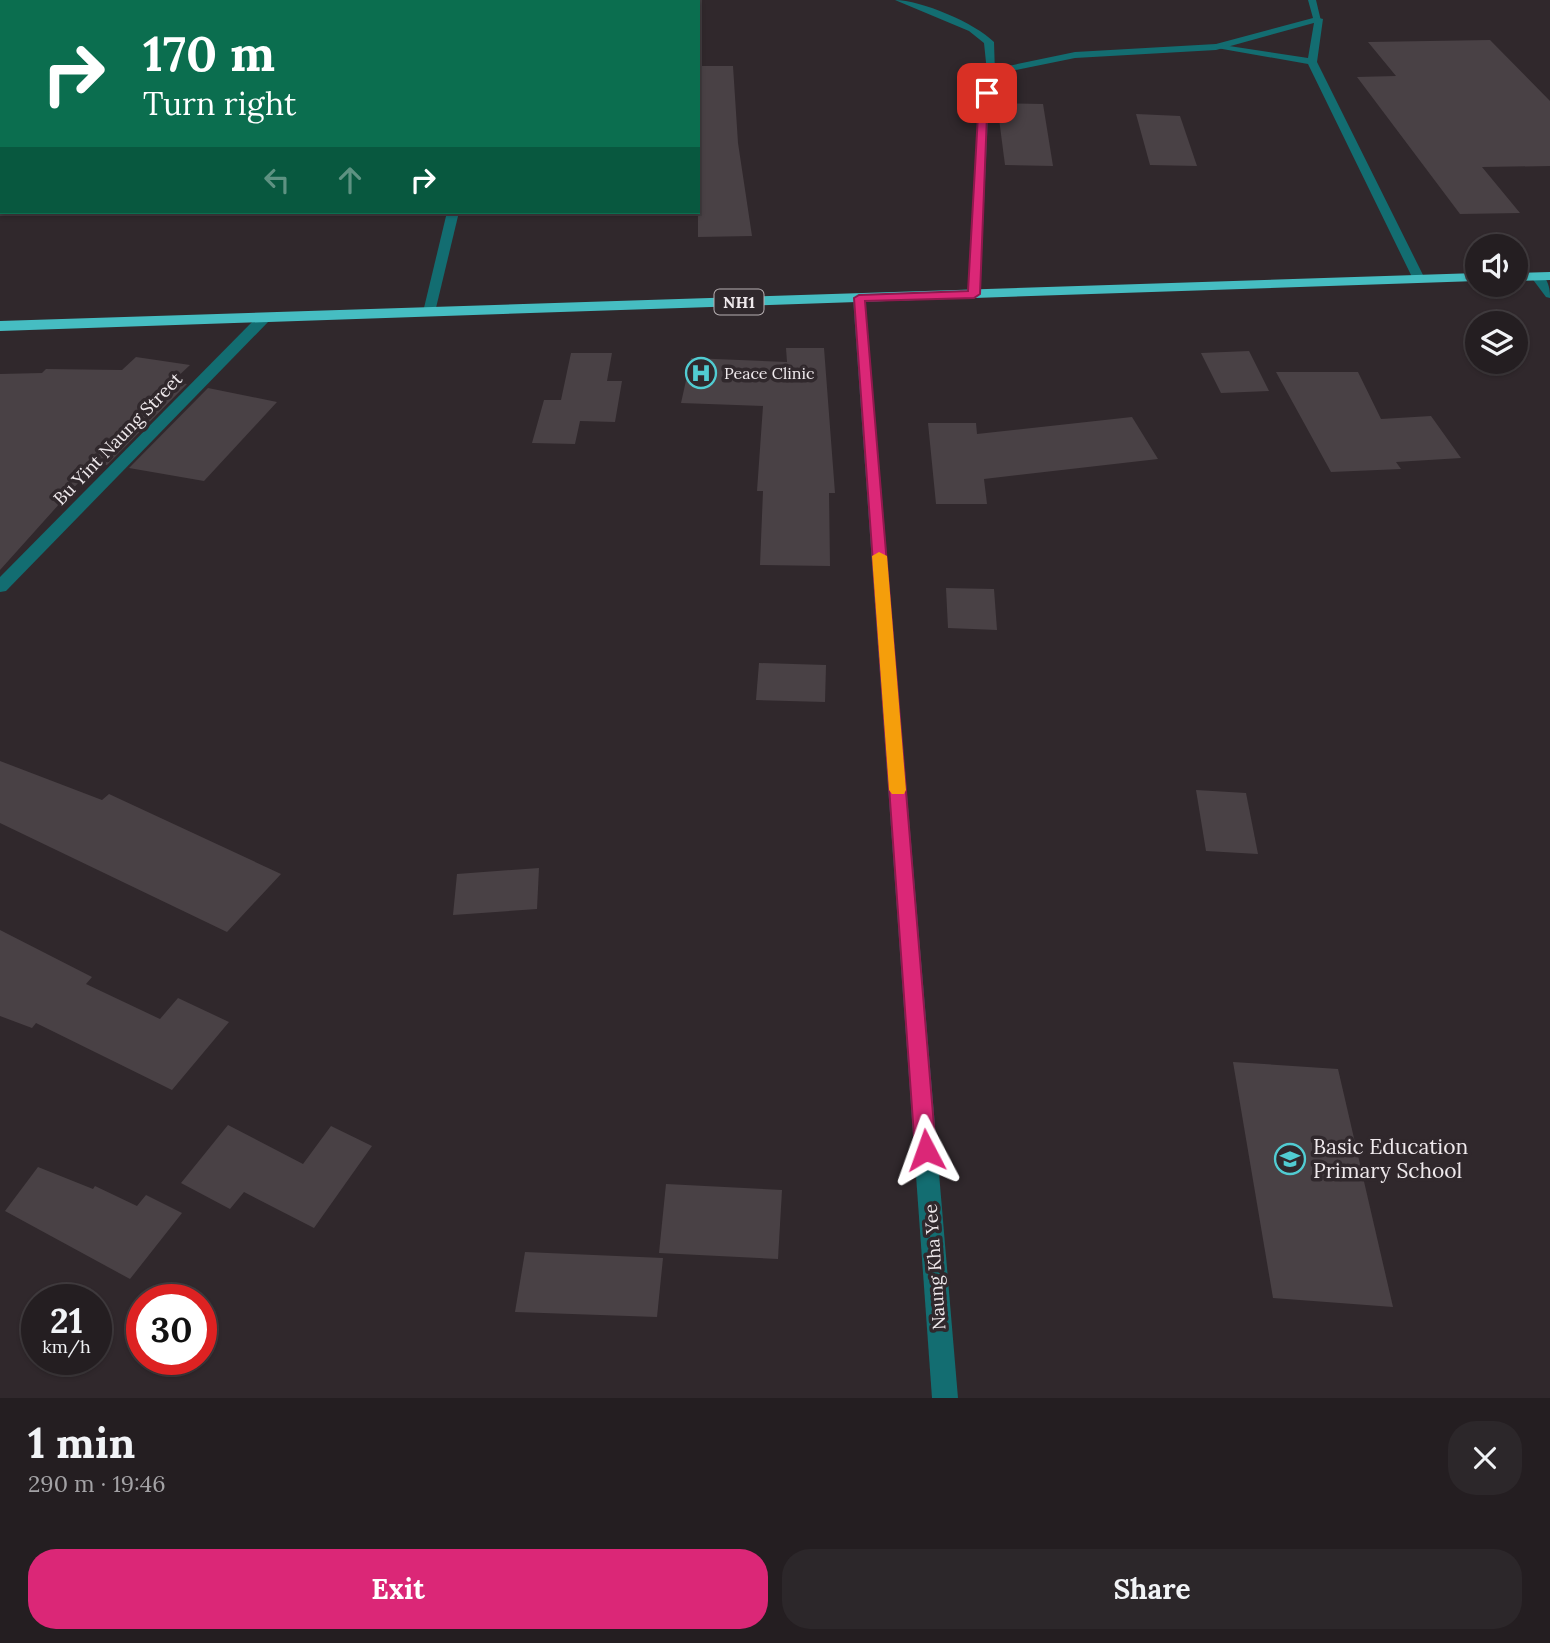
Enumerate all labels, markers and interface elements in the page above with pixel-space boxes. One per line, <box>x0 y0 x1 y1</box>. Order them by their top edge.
text: 170 m <box>143 22 275 84</box>
icon: right <box>28 28 119 119</box>
pin <box>957 63 1017 123</box>
icon: arrive <box>968 74 1006 112</box>
text: Turn right <box>143 83 296 124</box>
icon: left <box>258 161 296 199</box>
icon: ahead <box>331 161 369 199</box>
icon: right <box>404 161 442 199</box>
map controls <box>1465 234 1528 374</box>
button: sound <box>1465 234 1528 297</box>
road number: NH1 <box>714 290 764 314</box>
button: layers <box>1465 311 1528 374</box>
hospital icon: Peace Clinic <box>684 356 718 390</box>
place label: Peace Clinic <box>724 363 815 383</box>
street label: Bu Yint Naung Street <box>48 367 187 510</box>
position arrow <box>889 1113 963 1187</box>
place label: Basic Education Primary School <box>1313 1133 1469 1184</box>
school or university icon: Basic Education Primary School <box>1273 1142 1307 1176</box>
street label: Naung Kha Yee <box>919 1203 950 1331</box>
speed limit sign: 30 <box>126 1284 217 1375</box>
text: 21 <box>50 1298 83 1343</box>
text: km/h <box>42 1335 91 1358</box>
text: 1 min <box>28 1416 135 1470</box>
button: close <box>1448 1421 1522 1495</box>
text: 290 m · 19:46 <box>28 1469 166 1498</box>
button: Exit <box>28 1549 768 1629</box>
button: Share <box>782 1549 1522 1629</box>

